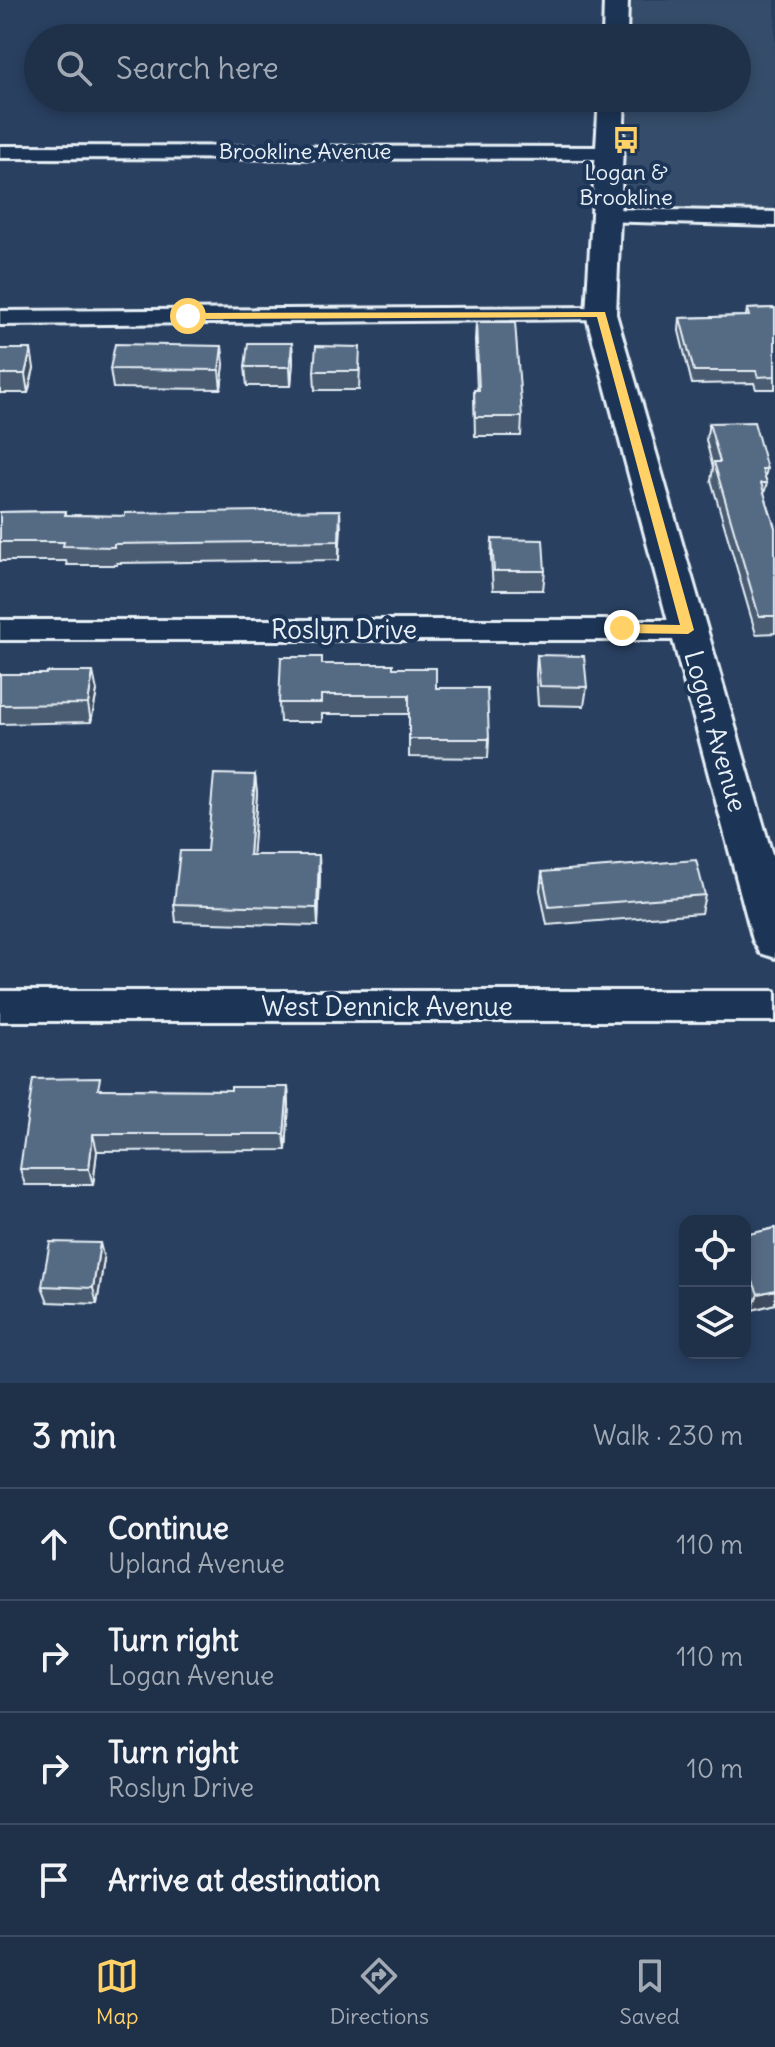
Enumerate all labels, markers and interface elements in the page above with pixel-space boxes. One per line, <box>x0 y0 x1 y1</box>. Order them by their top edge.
search box <box>24 24 751 112</box>
icon: search <box>52 46 96 90</box>
text: Search here <box>116 49 279 87</box>
bus stop icon: Logan & Brookline <box>611 125 641 155</box>
street label: Brookline Avenue <box>219 137 391 165</box>
place label: Logan & Brookline <box>579 158 673 211</box>
route start <box>170 298 206 334</box>
route end <box>604 610 640 646</box>
street label: Roslyn Drive <box>271 613 417 646</box>
street label: Logan Avenue <box>677 647 755 815</box>
street label: West Dennick Avenue <box>261 990 513 1023</box>
map controls <box>679 1215 751 1359</box>
button: locate <box>679 1215 751 1287</box>
button: layers <box>679 1287 751 1359</box>
text: 3 min <box>32 1414 117 1457</box>
text: Walk · 230 m <box>593 1419 743 1452</box>
text: Continue <box>108 1509 229 1547</box>
icon: ahead <box>32 1522 76 1566</box>
text: 110 m <box>676 1528 743 1561</box>
text: Upland Avenue <box>108 1547 285 1580</box>
text: Turn right <box>108 1621 239 1659</box>
icon: right <box>32 1634 76 1678</box>
text: 110 m <box>676 1640 743 1673</box>
text: Logan Avenue <box>108 1659 274 1692</box>
text: Turn right <box>108 1733 239 1771</box>
icon: right <box>32 1746 76 1790</box>
text: 10 m <box>687 1752 743 1785</box>
text: Roslyn Drive <box>108 1771 254 1804</box>
icon: arrive <box>32 1858 76 1902</box>
text: Arrive at destination <box>108 1861 380 1899</box>
tab: Map <box>95 1954 139 2030</box>
tab: Directions <box>330 1954 429 2030</box>
tab: Saved <box>619 1954 680 2030</box>

